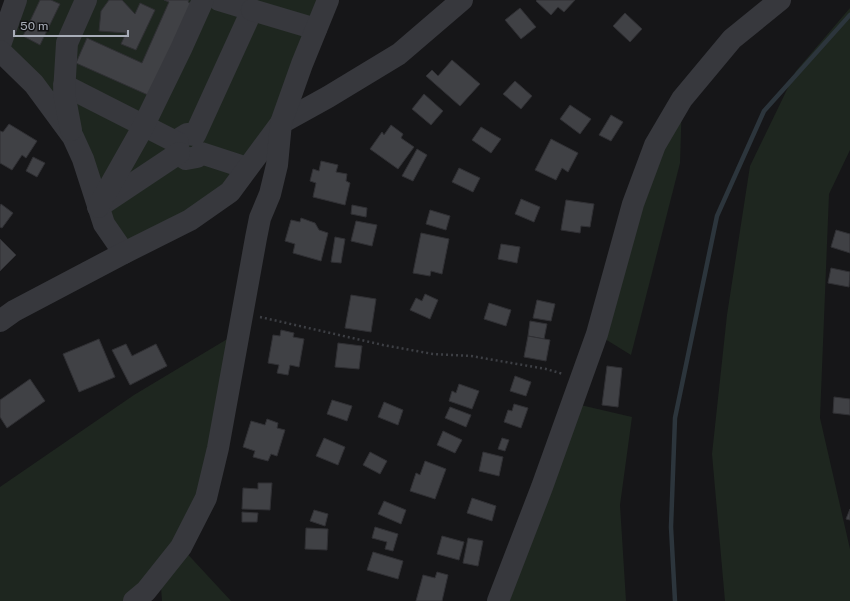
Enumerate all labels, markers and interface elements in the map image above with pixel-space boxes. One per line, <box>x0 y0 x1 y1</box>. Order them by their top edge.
scale bar <box>14 12 128 38</box>
text: 50 m <box>20 19 48 33</box>

